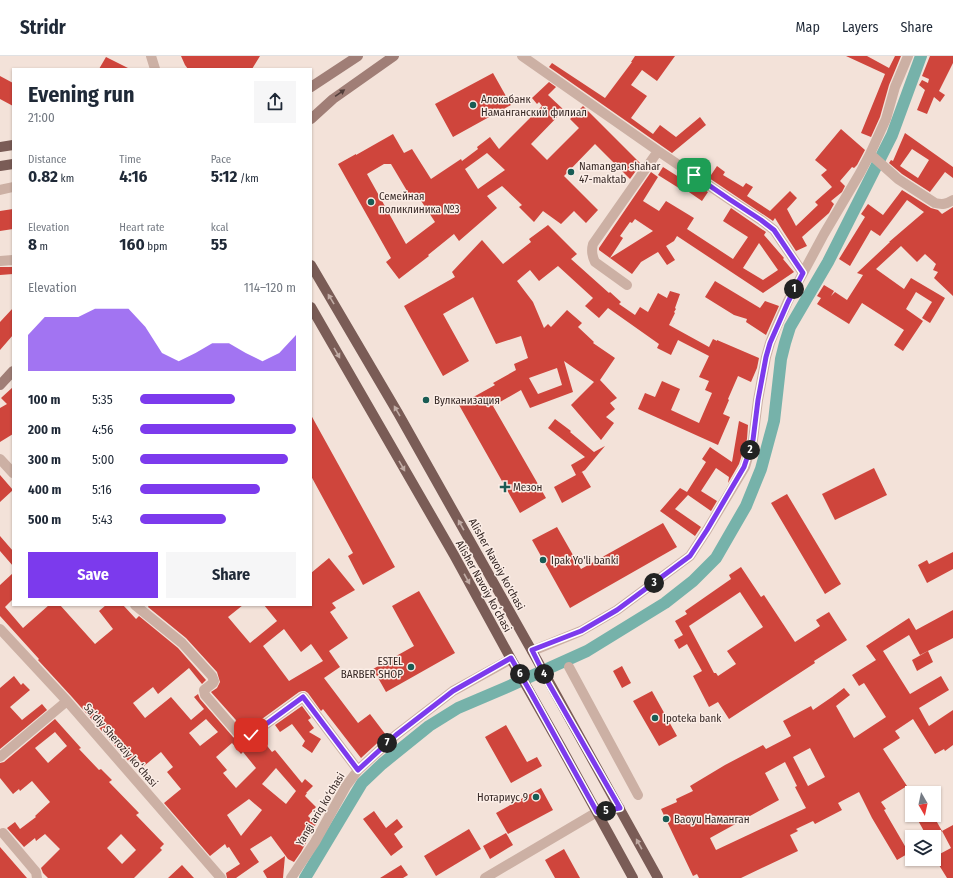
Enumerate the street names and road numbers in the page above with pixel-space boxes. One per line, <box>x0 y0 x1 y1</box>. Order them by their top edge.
street label: Alisher Navoiy ko'chasi <box>466 516 527 613</box>
street label: Alisher Navoiy koʻchasi <box>453 538 514 635</box>
street label: Saʼdiy Sheroziy koʻchasi <box>81 701 160 790</box>
street label: Yangi ariq ko‘chasi <box>293 770 347 848</box>

